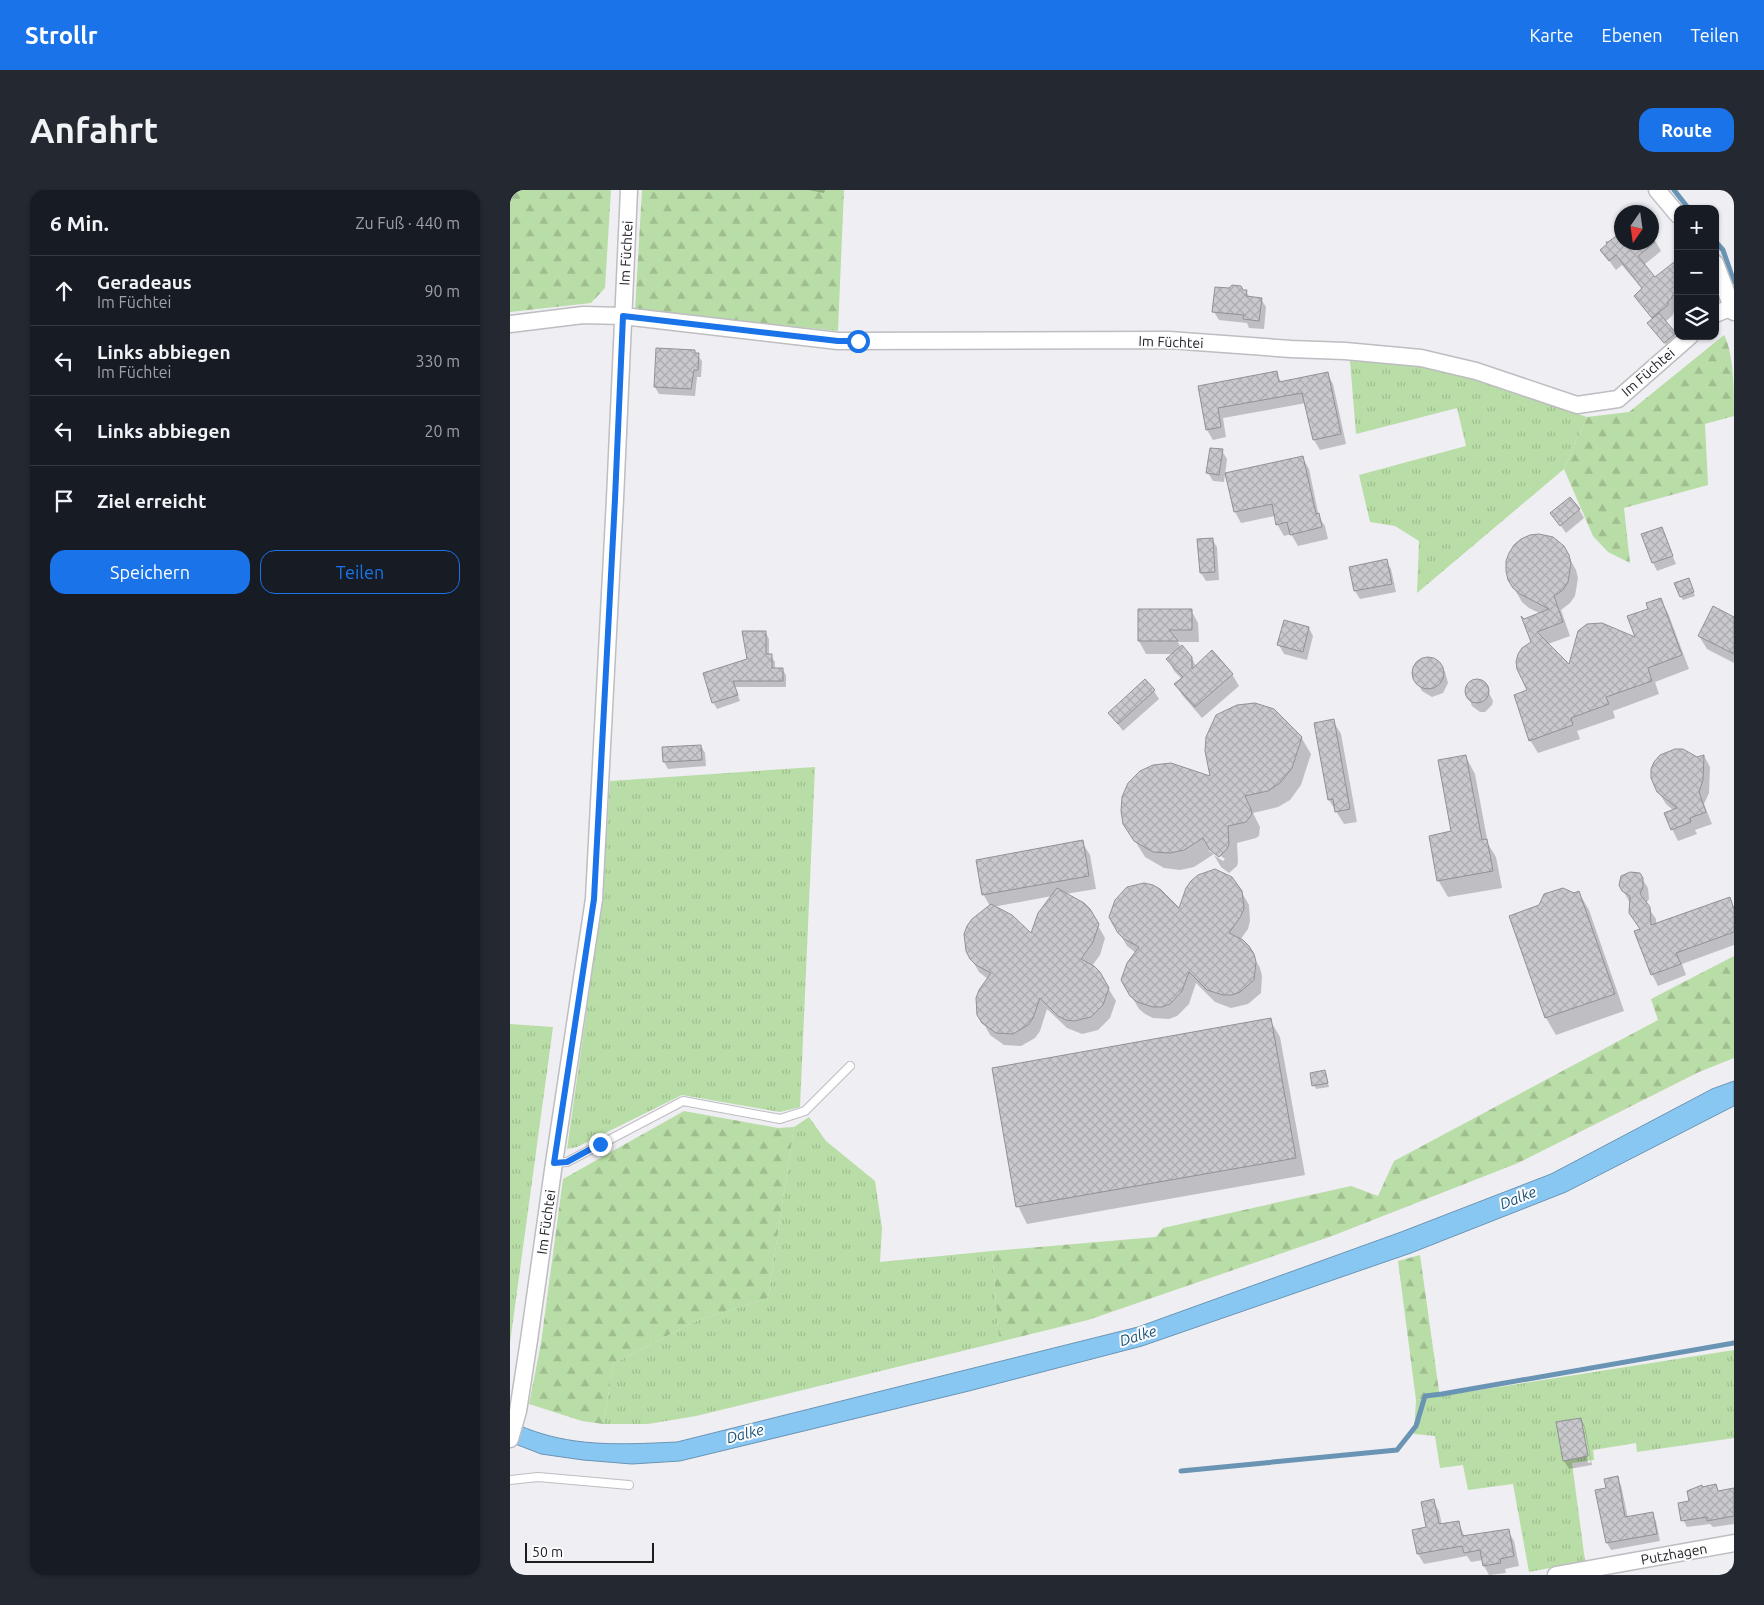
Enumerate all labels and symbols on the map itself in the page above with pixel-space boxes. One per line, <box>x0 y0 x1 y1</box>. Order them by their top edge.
north arrow <box>1614 205 1659 250</box>
street label: Im Füchtei <box>616 220 636 286</box>
route start <box>847 330 870 353</box>
street label: Im Füchtei <box>1138 333 1204 351</box>
street label: Im Füchtei <box>1618 345 1678 399</box>
route end <box>589 1133 612 1156</box>
water label: Dalke <box>1497 1183 1539 1212</box>
street label: Im Füchtei <box>534 1189 558 1255</box>
water label: Dalke <box>1117 1322 1159 1349</box>
water label: Dalke <box>724 1421 766 1446</box>
scale bar <box>525 1540 654 1563</box>
street label: Putzhagen <box>1639 1540 1709 1568</box>

